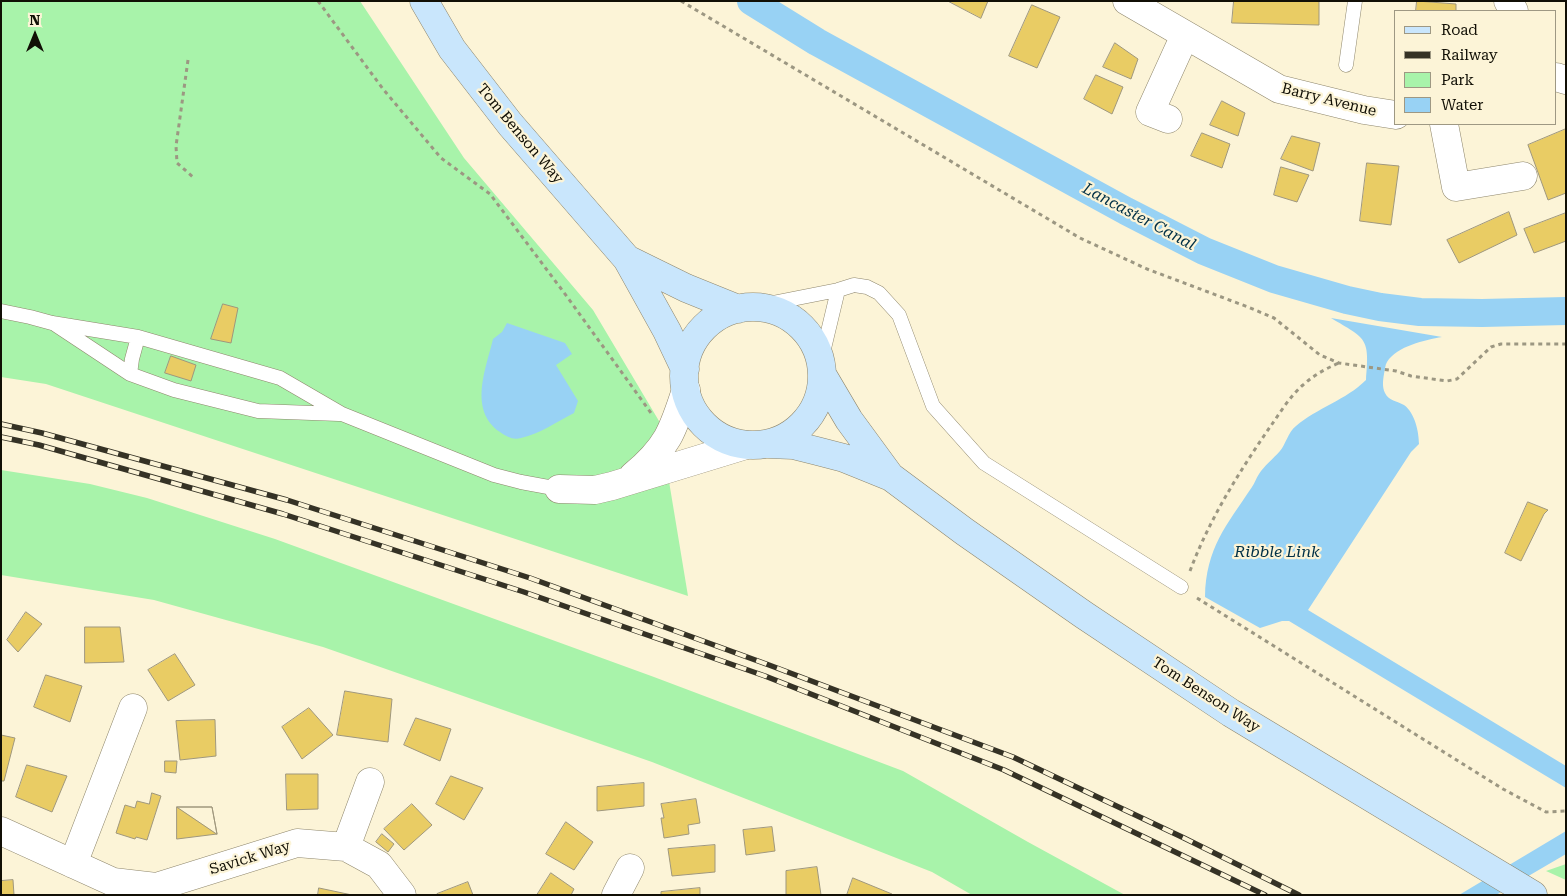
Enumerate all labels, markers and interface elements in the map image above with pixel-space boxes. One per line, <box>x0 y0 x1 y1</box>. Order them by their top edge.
north arrow <box>10 10 60 60</box>
legend <box>1394 10 1557 125</box>
text: N <box>30 12 40 28</box>
text: Road <box>1441 21 1478 39</box>
text: Railway <box>1441 46 1498 64</box>
text: Park <box>1441 71 1474 89</box>
street label: Tom Benson Way <box>473 80 567 188</box>
street label: Barry Avenue <box>1280 80 1378 120</box>
text: Water <box>1441 96 1483 114</box>
water label: Lancaster Canal <box>1079 179 1199 255</box>
water label: Ribble Link <box>1234 542 1320 562</box>
street label: Tom Benson Way <box>1149 653 1263 737</box>
street label: Savick Way <box>207 837 293 879</box>

